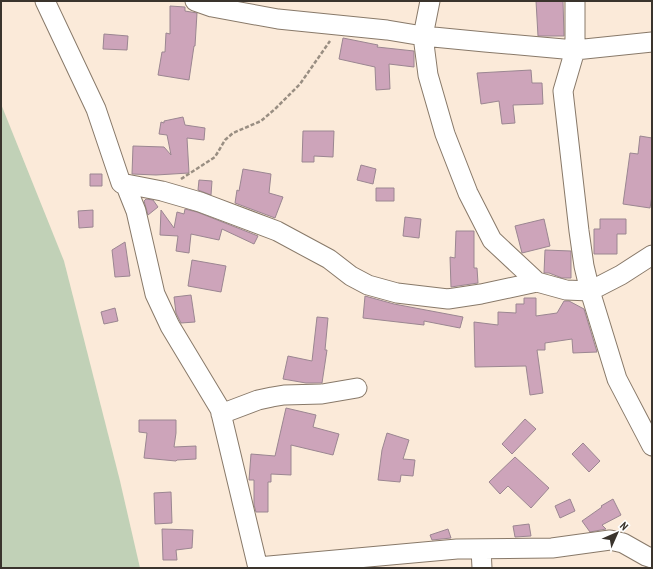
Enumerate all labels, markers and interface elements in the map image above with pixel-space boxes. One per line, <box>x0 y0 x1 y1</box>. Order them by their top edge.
north arrow <box>597 513 637 553</box>
text: N <box>617 519 631 533</box>

